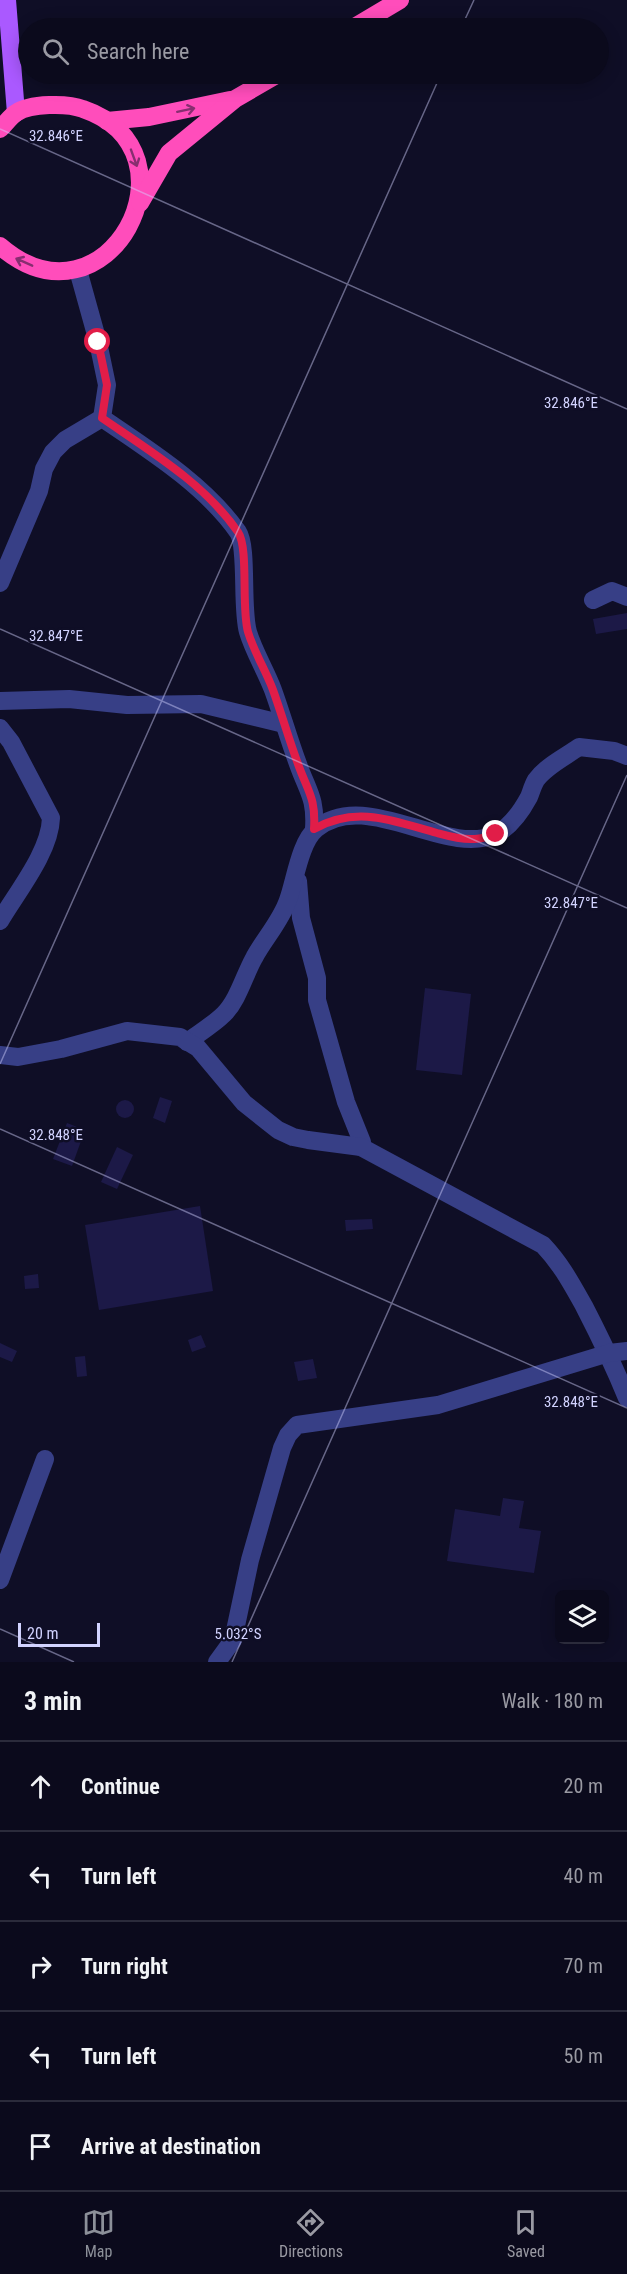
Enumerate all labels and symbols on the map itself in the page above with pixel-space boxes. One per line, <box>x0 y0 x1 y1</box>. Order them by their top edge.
one-way arrow <box>176 103 195 115</box>
text: 32.846°E <box>29 127 83 145</box>
one-way arrow <box>129 148 140 167</box>
one-way arrow <box>16 255 34 267</box>
route start <box>84 328 110 354</box>
text: 32.846°E <box>544 394 598 412</box>
text: 32.847°E <box>29 627 83 645</box>
route end <box>482 820 508 846</box>
text: 32.847°E <box>544 894 598 912</box>
text: 32.848°E <box>29 1126 83 1144</box>
text: 32.848°E <box>544 1393 598 1411</box>
scale bar <box>18 1620 100 1648</box>
text: 5.032°S <box>215 1625 262 1643</box>

